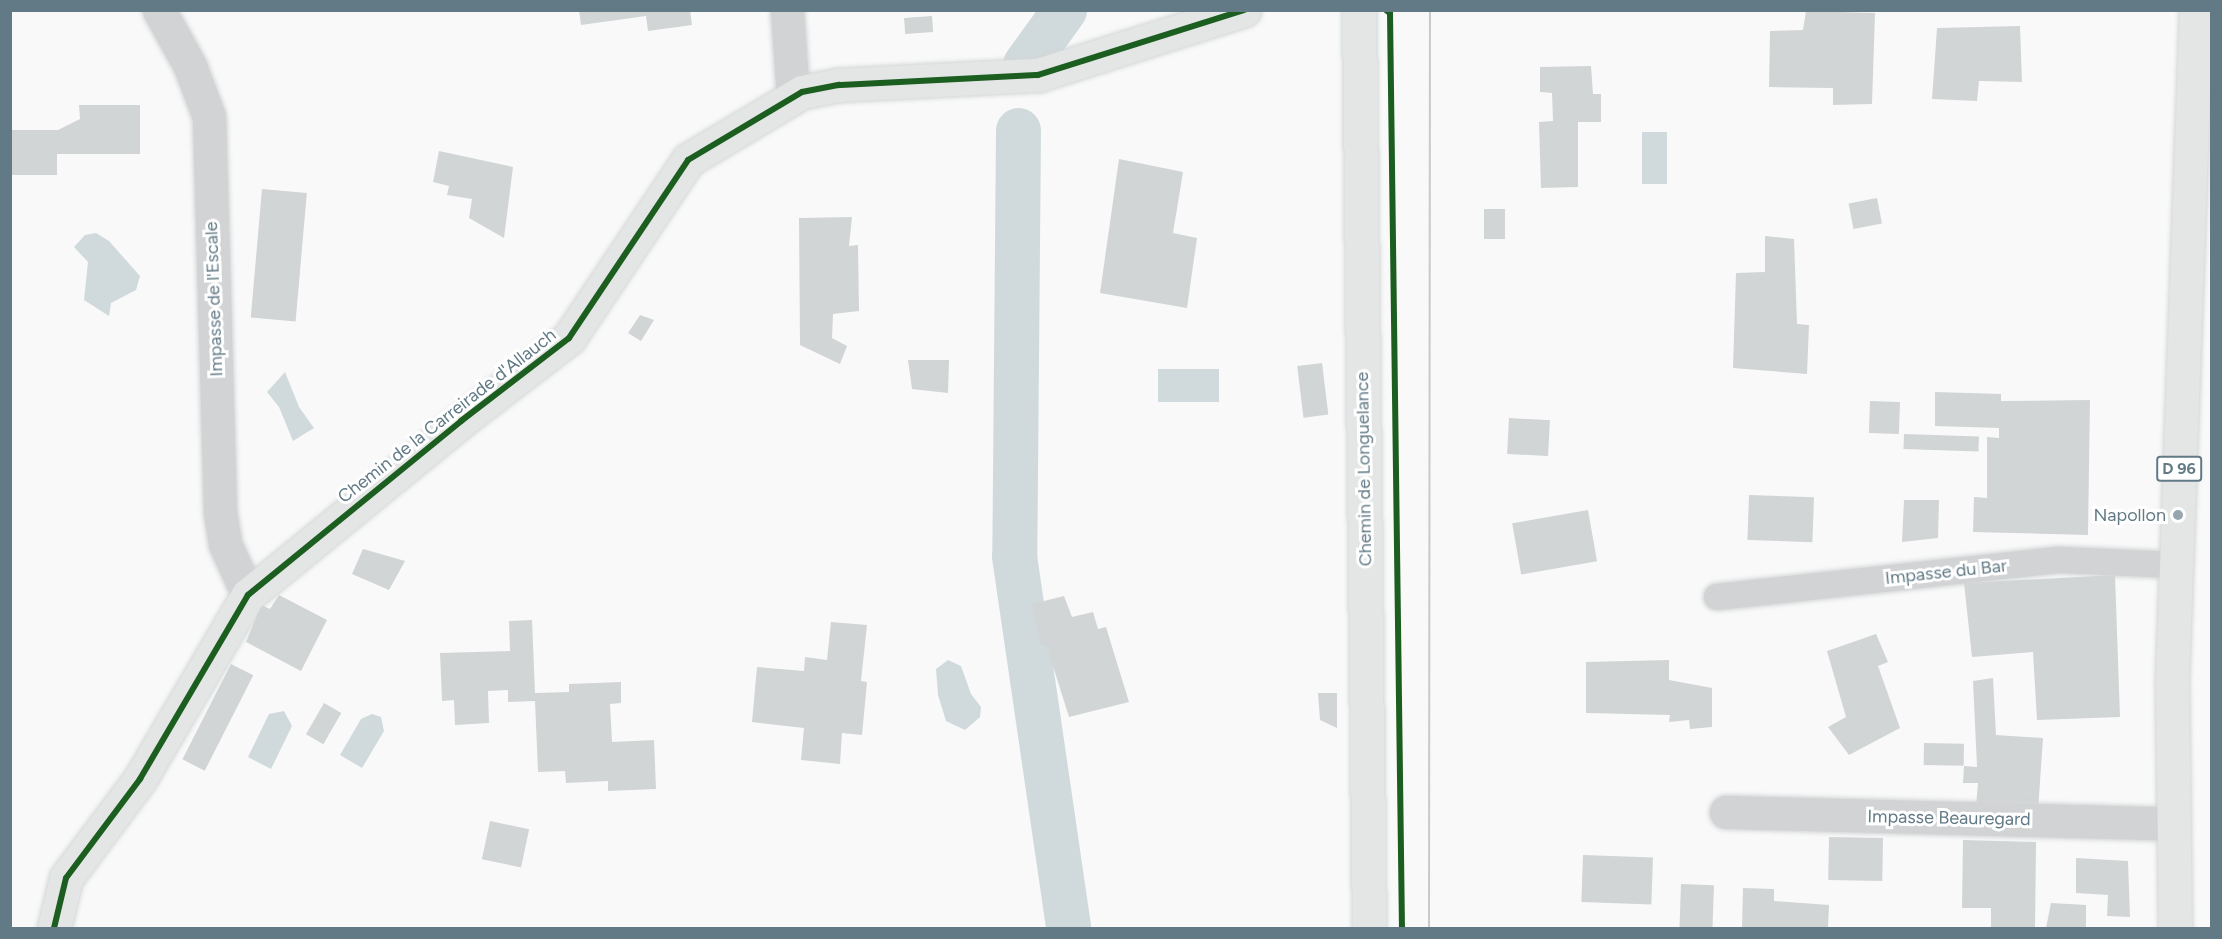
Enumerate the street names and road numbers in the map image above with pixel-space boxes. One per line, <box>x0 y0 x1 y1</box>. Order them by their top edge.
street label: Impasse de l'Escale <box>200 221 228 377</box>
street label: Chemin de la Carreirade d'Allauch <box>334 324 560 508</box>
street label: Chemin de Longuelance <box>1352 371 1376 567</box>
road number: D 96 <box>2155 456 2203 482</box>
street label: Impasse du Bar <box>1884 555 2008 589</box>
street label: Impasse Beauregard <box>1867 806 2031 830</box>

